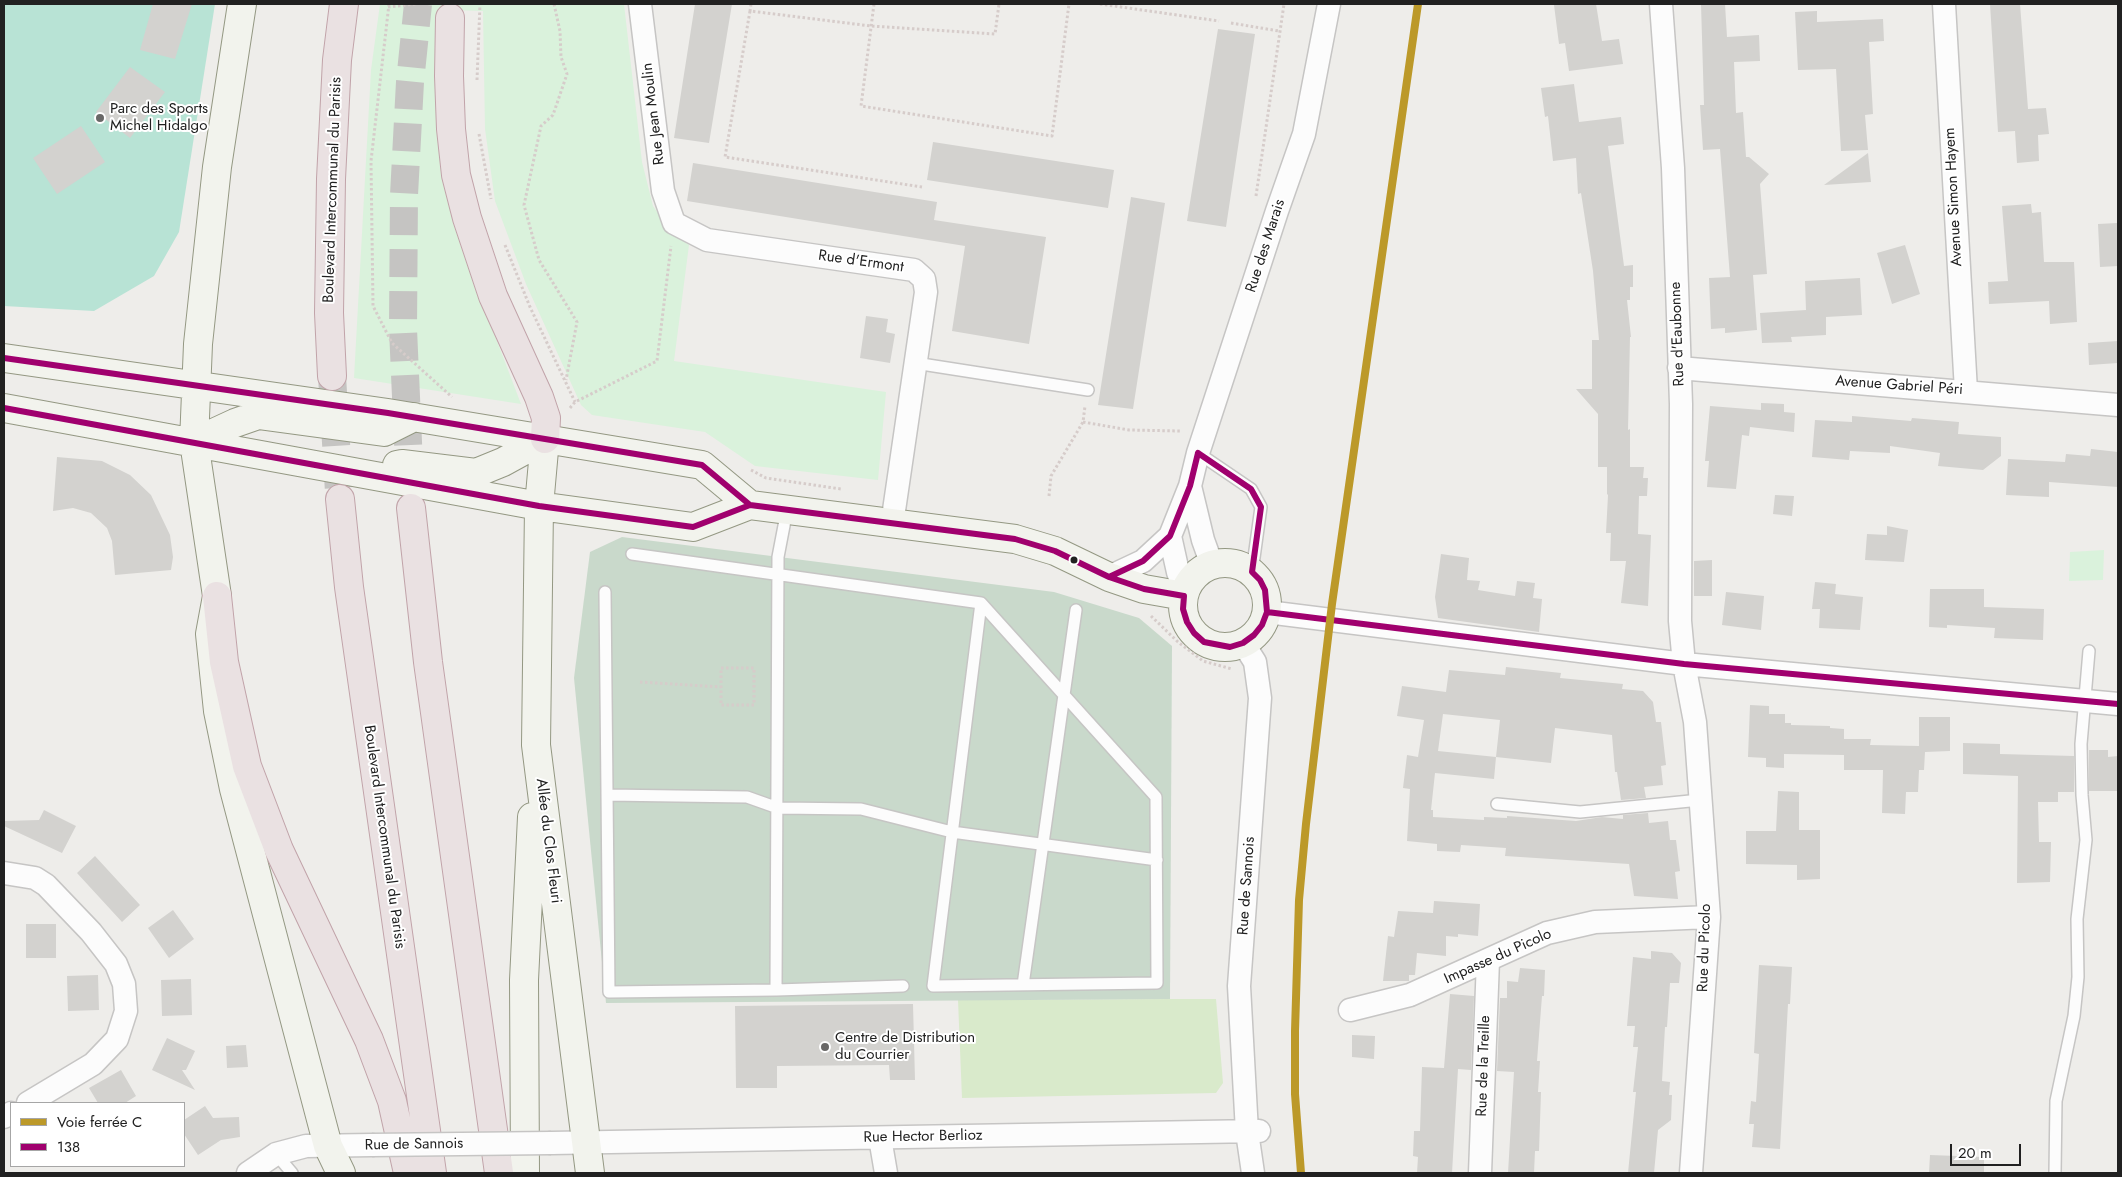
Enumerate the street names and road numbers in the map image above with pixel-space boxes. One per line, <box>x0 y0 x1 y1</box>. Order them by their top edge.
street label: Rue Jean Moulin <box>639 62 669 166</box>
street label: Boulevard Intercommunal du Parisis <box>320 77 346 303</box>
street label: Avenue Simon Hayem <box>1941 127 1967 267</box>
street label: Rue des Marais <box>1242 197 1290 295</box>
street label: Rue d'Ermont <box>817 247 905 277</box>
street label: Rue d'Eaubonne <box>1667 281 1689 387</box>
street label: Avenue Gabriel Péri <box>1835 373 1963 399</box>
street label: Boulevard Intercommunal du Parisis <box>359 724 409 950</box>
street label: Allée du Clos Fleuri <box>531 778 565 904</box>
street label: Rue de Sannois <box>1235 836 1259 936</box>
street label: Rue du Picolo <box>1694 903 1716 993</box>
street label: Impasse du Picolo <box>1442 925 1554 989</box>
street label: Rue de la Treille <box>1473 1015 1495 1117</box>
street label: Rue Hector Berlioz <box>863 1127 983 1147</box>
street label: Rue de Sannois <box>365 1135 463 1155</box>

